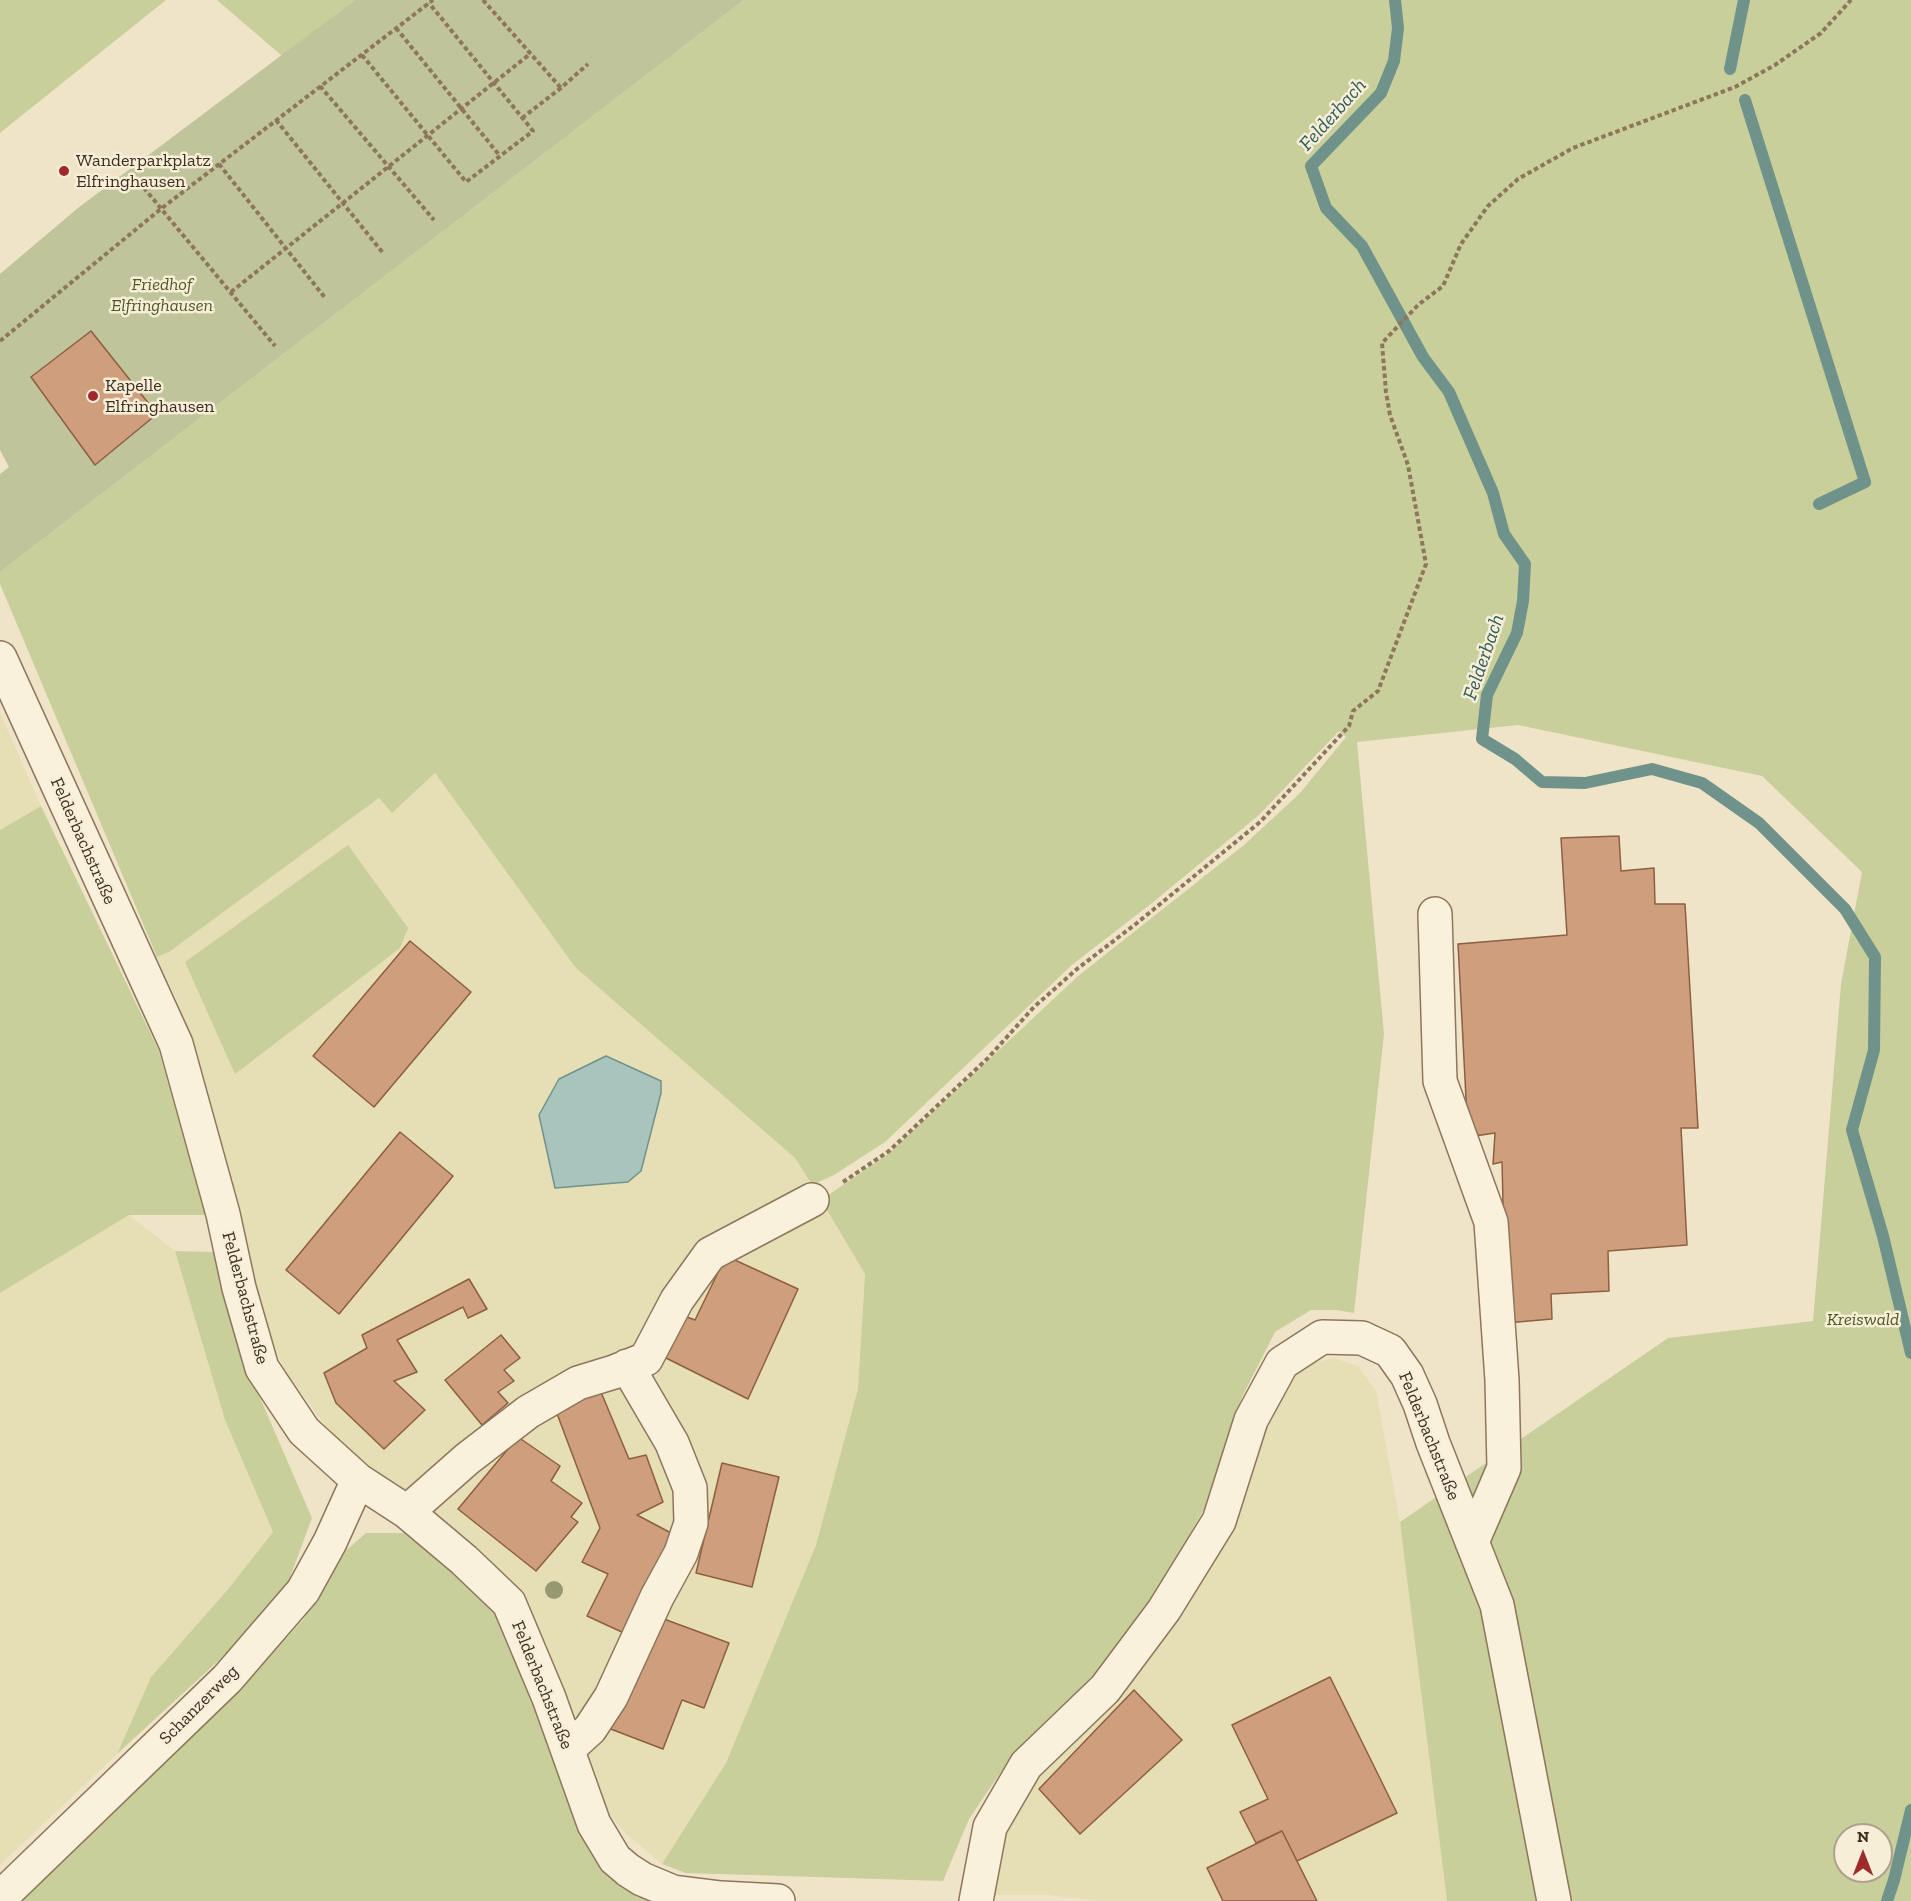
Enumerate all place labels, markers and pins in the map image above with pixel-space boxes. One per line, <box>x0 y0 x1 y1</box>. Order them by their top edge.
place label: Wanderparkplatz Elfringhausen <box>76 150 211 192</box>
marker: Wanderparkplatz Elfringhausen <box>57 164 71 178</box>
place label: Kapelle Elfringhausen <box>105 375 214 418</box>
marker: Kapelle Elfringhausen <box>86 389 100 403</box>

